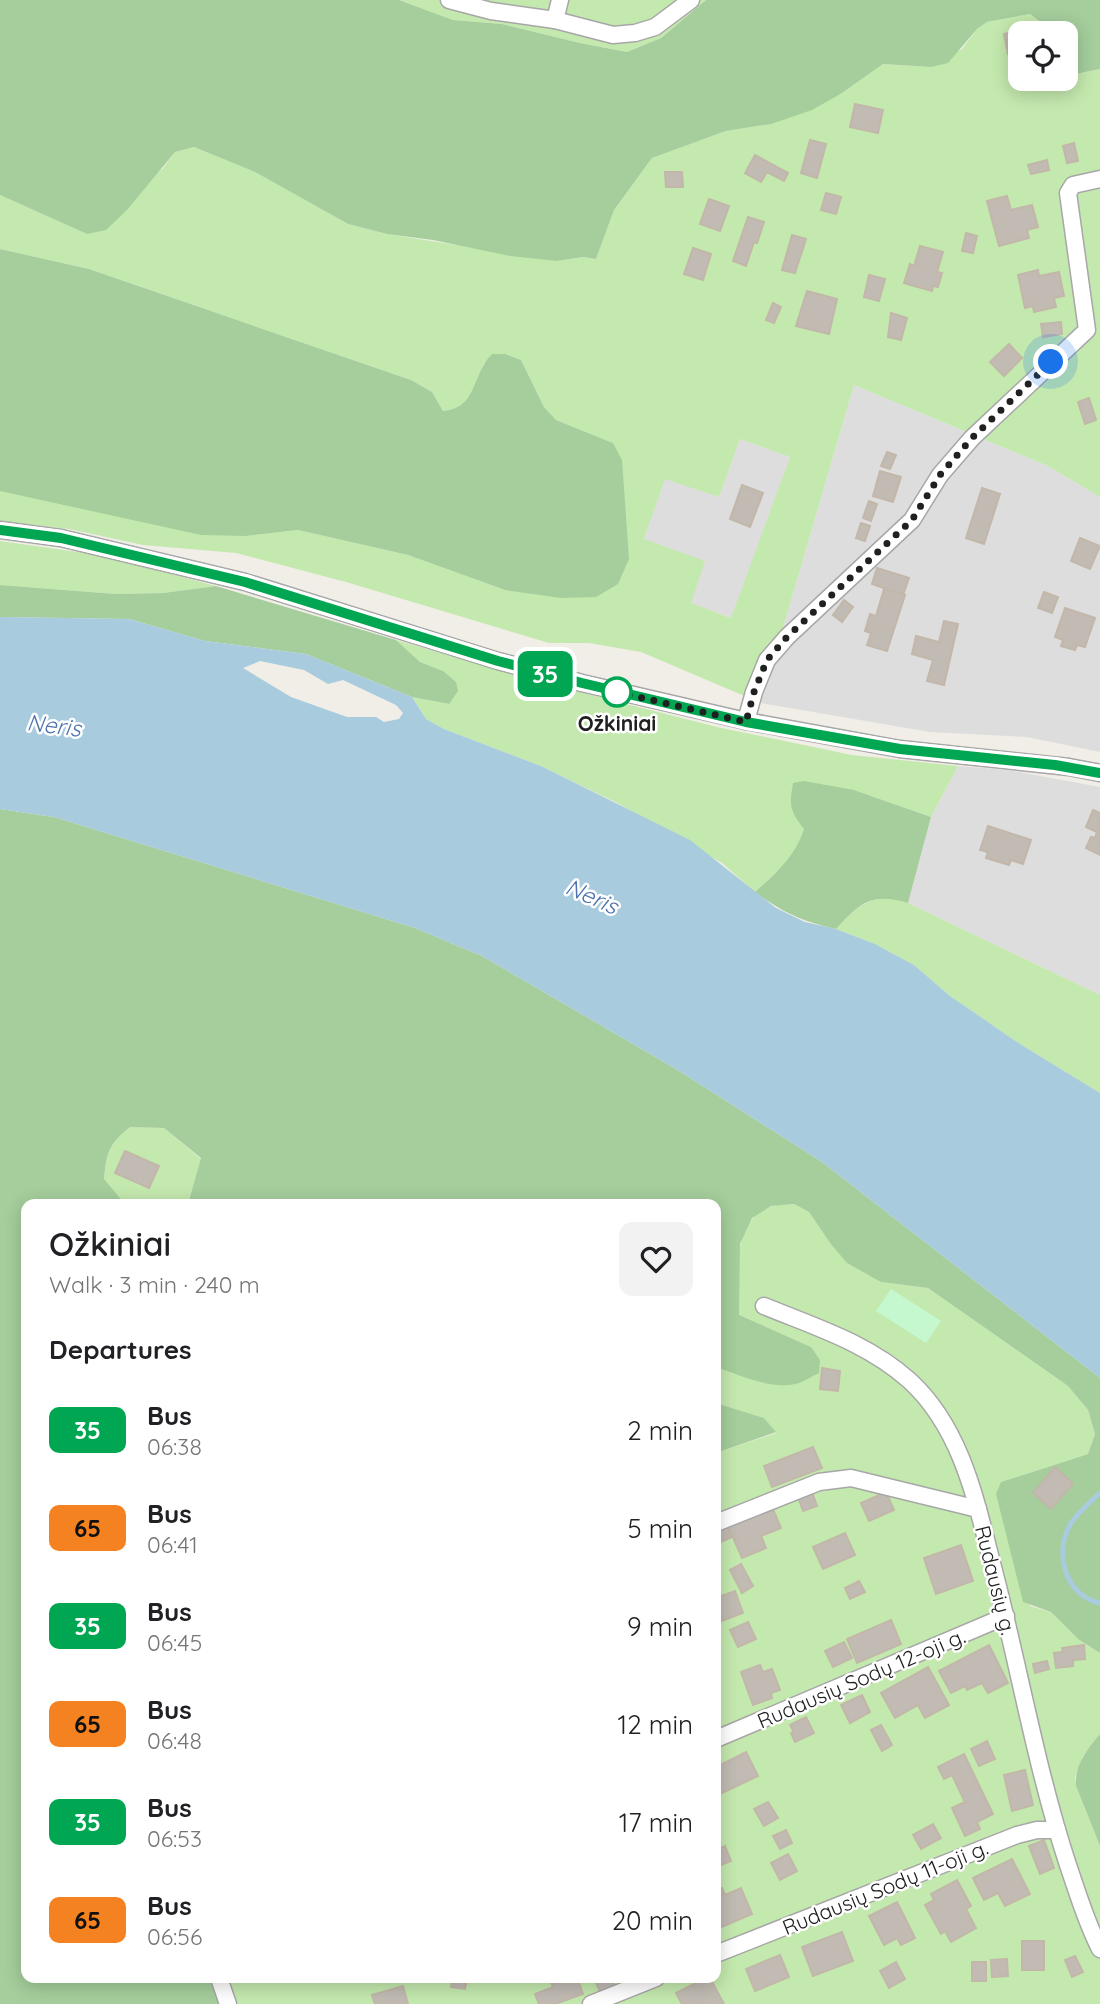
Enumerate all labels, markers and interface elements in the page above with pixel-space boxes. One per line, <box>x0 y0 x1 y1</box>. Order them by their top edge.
map controls <box>1008 21 1078 91</box>
button: locate <box>1008 21 1078 91</box>
your location <box>1033 344 1068 379</box>
line badge: 35 <box>514 651 576 697</box>
text: 35 <box>532 659 558 689</box>
marker: Ožkiniai <box>602 677 632 707</box>
water label: Neris <box>25 707 85 743</box>
place label: Ožkiniai <box>578 710 656 736</box>
water label: Neris <box>561 872 625 921</box>
button: heart <box>619 1222 693 1296</box>
text: Ožkiniai <box>49 1223 171 1264</box>
text: Walk · 3 min · 240 m <box>49 1270 260 1299</box>
text: Departures <box>49 1333 192 1366</box>
text: Bus <box>147 1399 192 1432</box>
text: 2 min <box>627 1414 693 1447</box>
text: 35 <box>74 1415 101 1445</box>
text: 06:38 <box>147 1432 202 1461</box>
text: Bus <box>147 1497 192 1530</box>
text: 5 min <box>627 1512 693 1545</box>
text: 65 <box>74 1513 101 1543</box>
street label: Rudausių g. <box>970 1523 1022 1637</box>
text: 06:41 <box>147 1530 198 1559</box>
text: Bus <box>147 1595 192 1628</box>
text: 9 min <box>627 1610 693 1643</box>
text: 35 <box>74 1611 101 1641</box>
street label: Rudausių Sodų 12-oji g. <box>753 1622 969 1734</box>
text: 06:45 <box>147 1628 202 1657</box>
text: Bus <box>147 1693 192 1726</box>
text: 12 min <box>618 1708 693 1741</box>
text: 65 <box>74 1709 101 1739</box>
text: 06:48 <box>147 1726 202 1755</box>
text: Bus <box>147 1791 192 1824</box>
text: 17 min <box>619 1806 693 1839</box>
text: 35 <box>74 1807 101 1837</box>
text: 06:53 <box>147 1824 202 1853</box>
street label: Rudausių Sodų 11-oji g. <box>778 1834 992 1940</box>
text: Bus <box>147 1889 192 1922</box>
text: 20 min <box>612 1904 693 1937</box>
text: 65 <box>74 1905 101 1935</box>
text: 06:56 <box>147 1922 202 1951</box>

